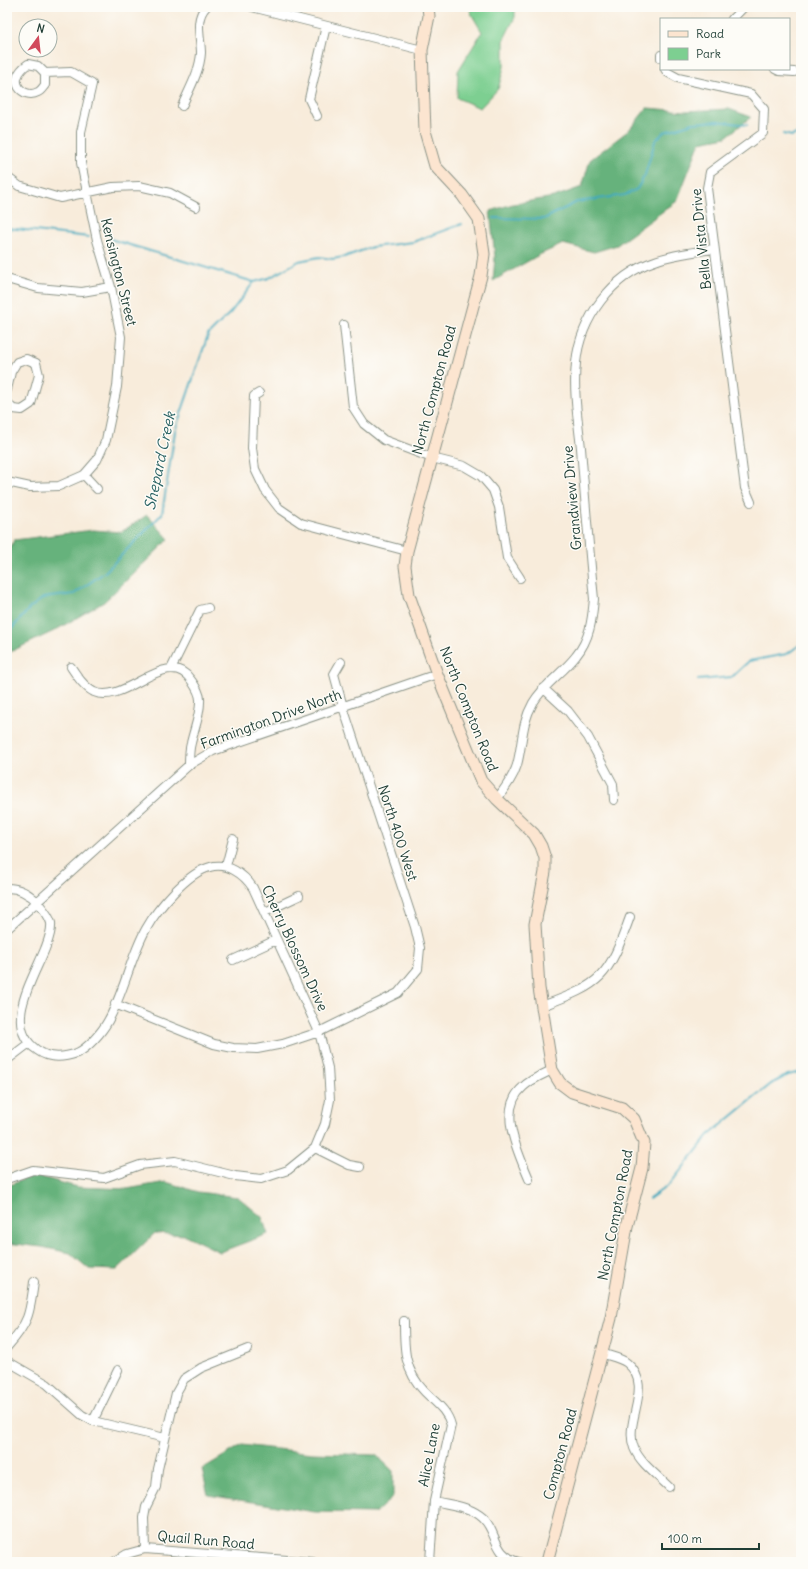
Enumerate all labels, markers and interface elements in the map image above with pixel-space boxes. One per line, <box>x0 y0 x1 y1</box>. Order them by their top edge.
north arrow <box>18 18 58 58</box>
legend <box>660 18 790 70</box>
text: N <box>35 21 46 36</box>
text: Road <box>696 26 724 41</box>
text: Park <box>696 46 721 61</box>
street label: Bella Vista Drive <box>687 187 715 291</box>
street label: Kensington Street <box>97 216 141 328</box>
street label: North Compton Road <box>408 323 460 457</box>
water label: Shepard Creek <box>140 409 179 512</box>
street label: Grandview Drive <box>558 445 586 551</box>
street label: North Compton Road <box>436 644 502 774</box>
street label: Farmington Drive North <box>198 685 344 753</box>
street label: North 400 West <box>374 783 422 884</box>
street label: Cherry Blossom Drive <box>258 882 332 1014</box>
street label: North Compton Road <box>593 1148 637 1282</box>
street label: Compton Road <box>539 1406 581 1502</box>
street label: Alice Lane <box>414 1422 444 1488</box>
scale bar <box>662 1525 759 1551</box>
street label: Quail Run Road <box>157 1527 255 1553</box>
text: 100 m <box>668 1531 702 1546</box>

